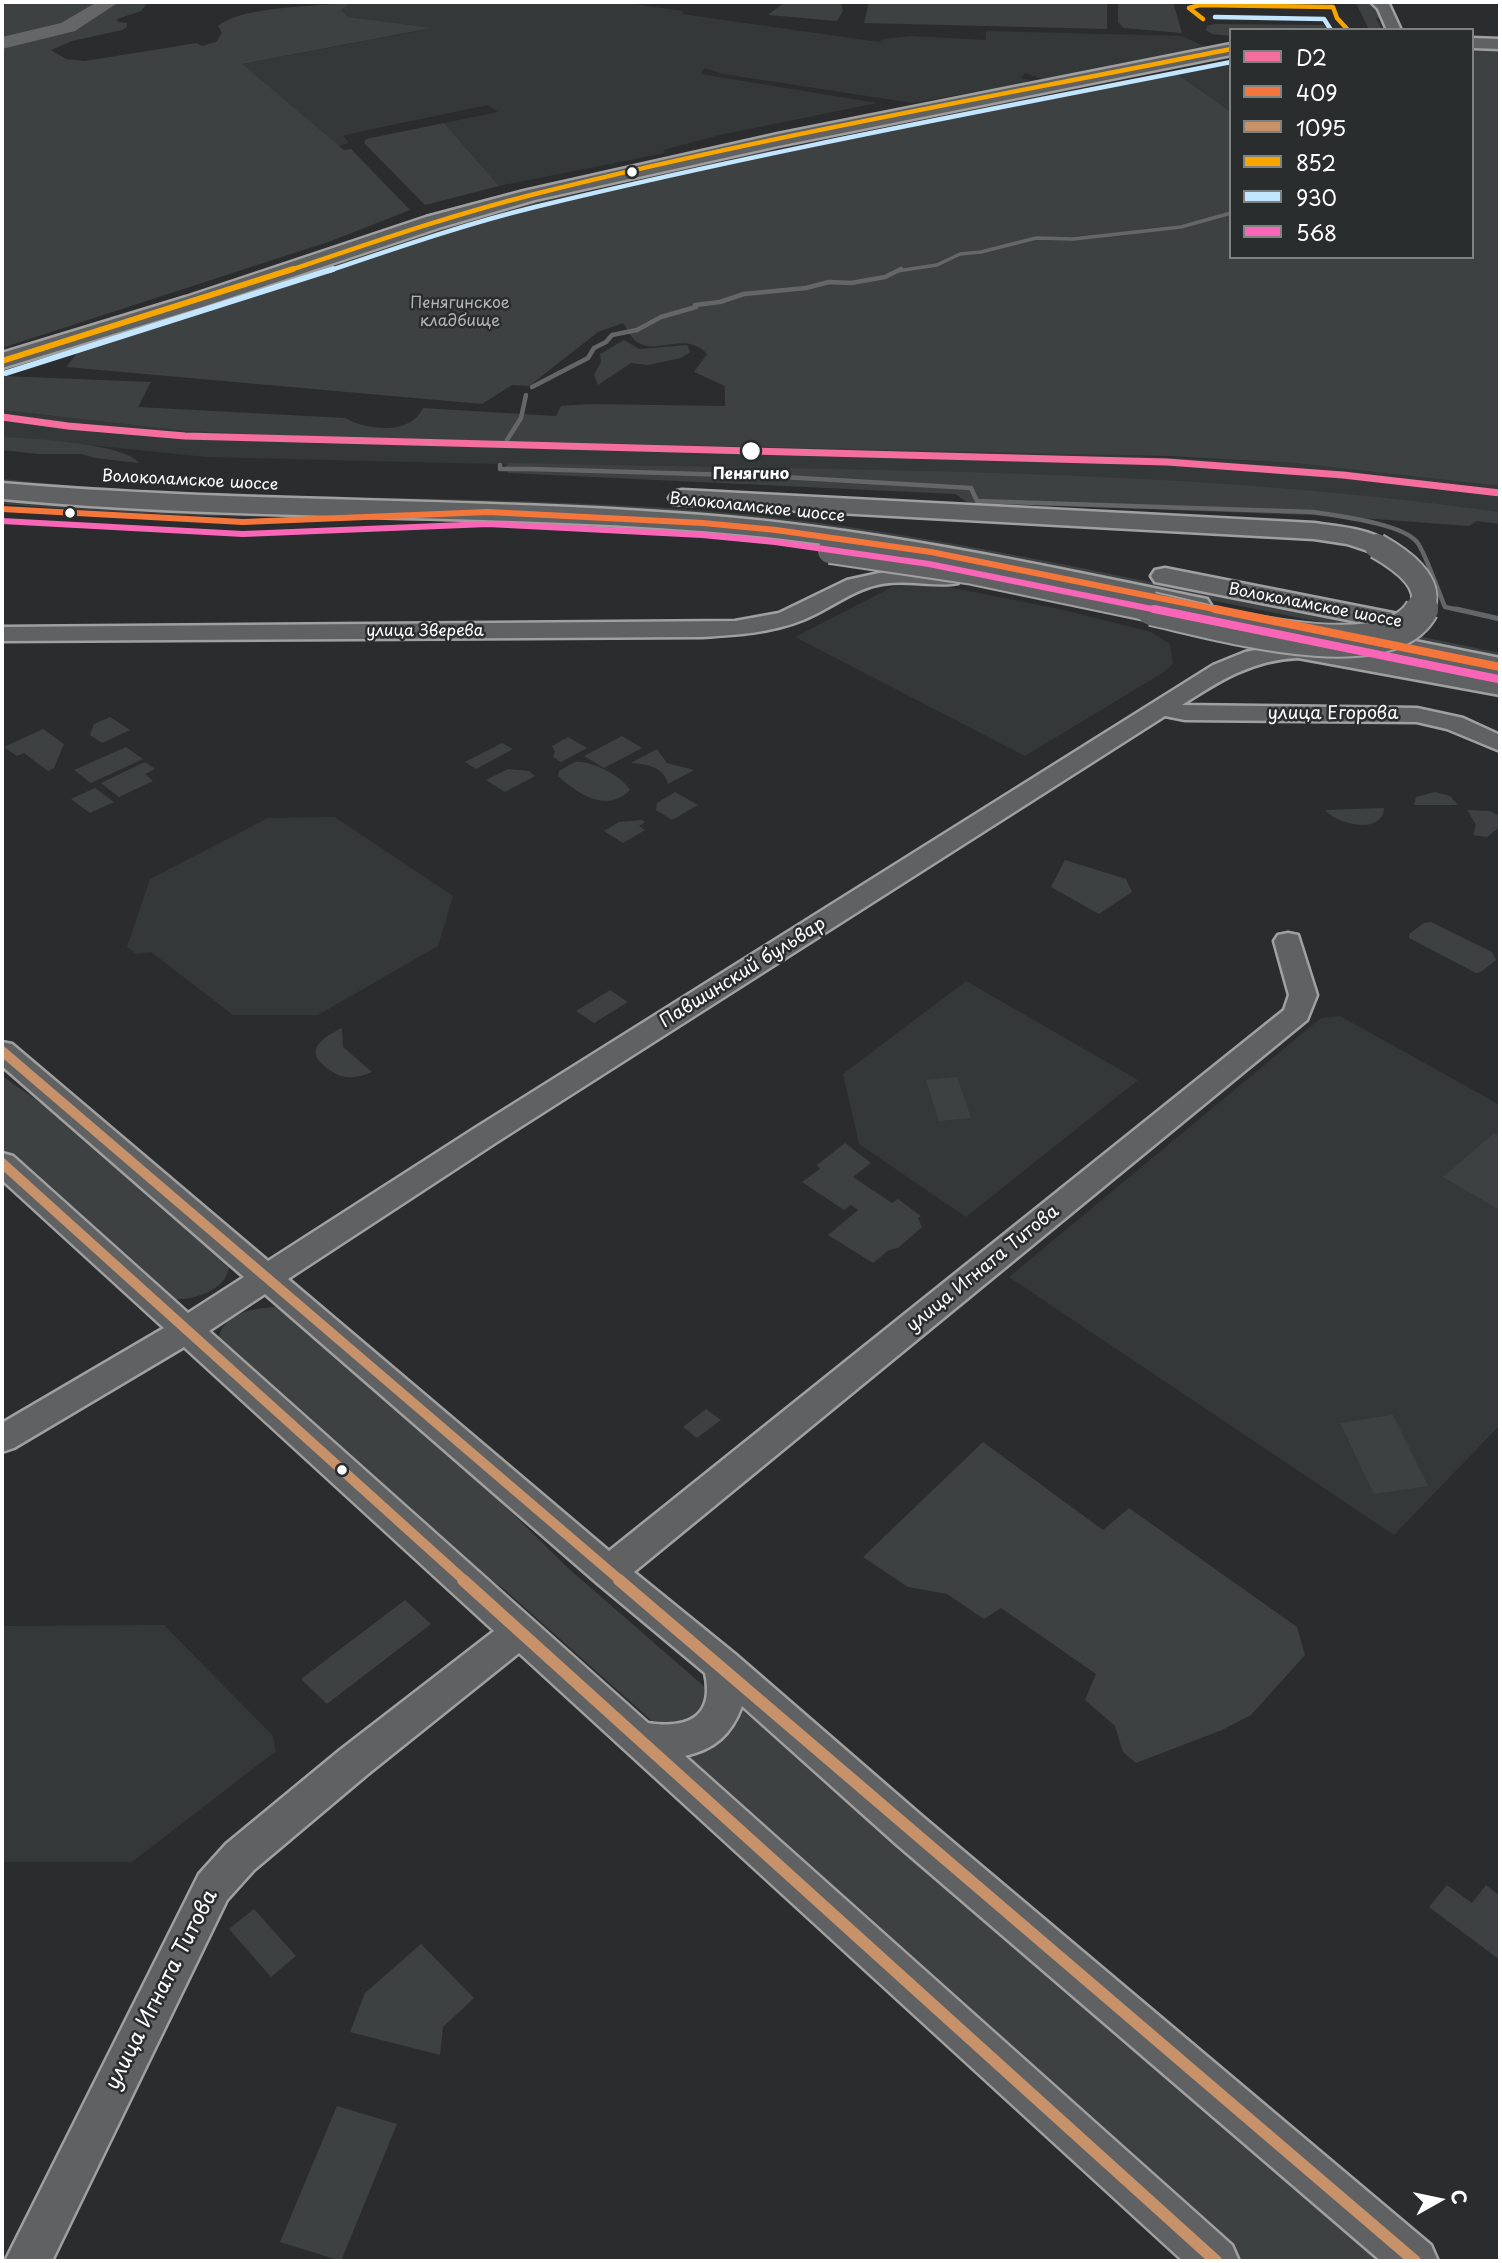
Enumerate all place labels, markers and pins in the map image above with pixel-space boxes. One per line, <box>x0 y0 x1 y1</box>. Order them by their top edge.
unlabelled marker <box>625 165 639 179</box>
marker: Пенягино <box>740 440 762 462</box>
place label: Пенягино <box>713 465 789 485</box>
unlabelled marker <box>63 506 77 520</box>
unlabelled marker <box>335 1463 349 1477</box>

